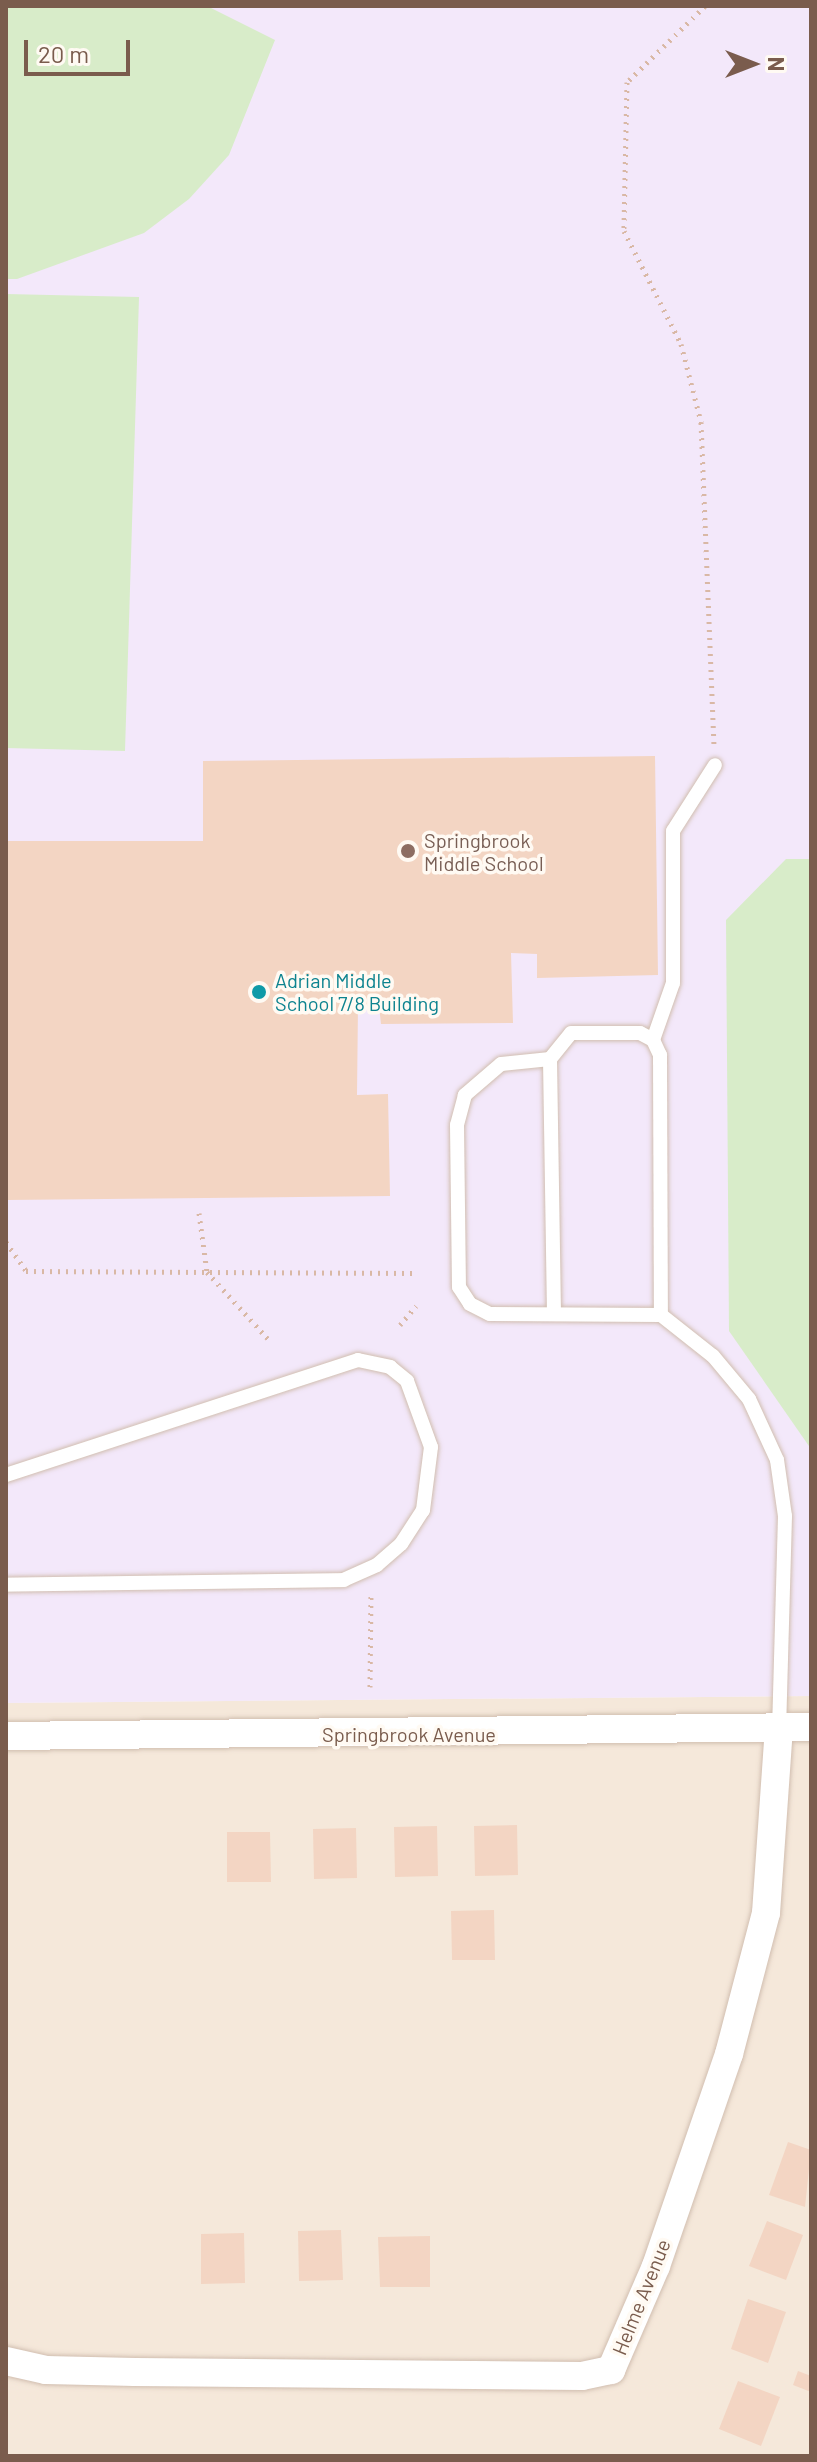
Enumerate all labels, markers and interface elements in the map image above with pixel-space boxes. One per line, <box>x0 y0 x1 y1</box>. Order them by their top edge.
scale bar <box>28 24 134 74</box>
north arrow <box>713 24 793 104</box>
text: 20 m <box>38 39 89 68</box>
text: N <box>764 57 790 71</box>
place label: Springbrook Middle School <box>424 828 544 875</box>
marker: Springbrook Middle School <box>399 842 417 860</box>
place label: Adrian Middle School 7/8 Building <box>275 968 439 1015</box>
marker: Adrian Middle School 7/8 Building <box>250 983 268 1001</box>
street label: Springbrook Avenue <box>322 1722 496 1746</box>
street label: Helme Avenue <box>607 2236 675 2358</box>

